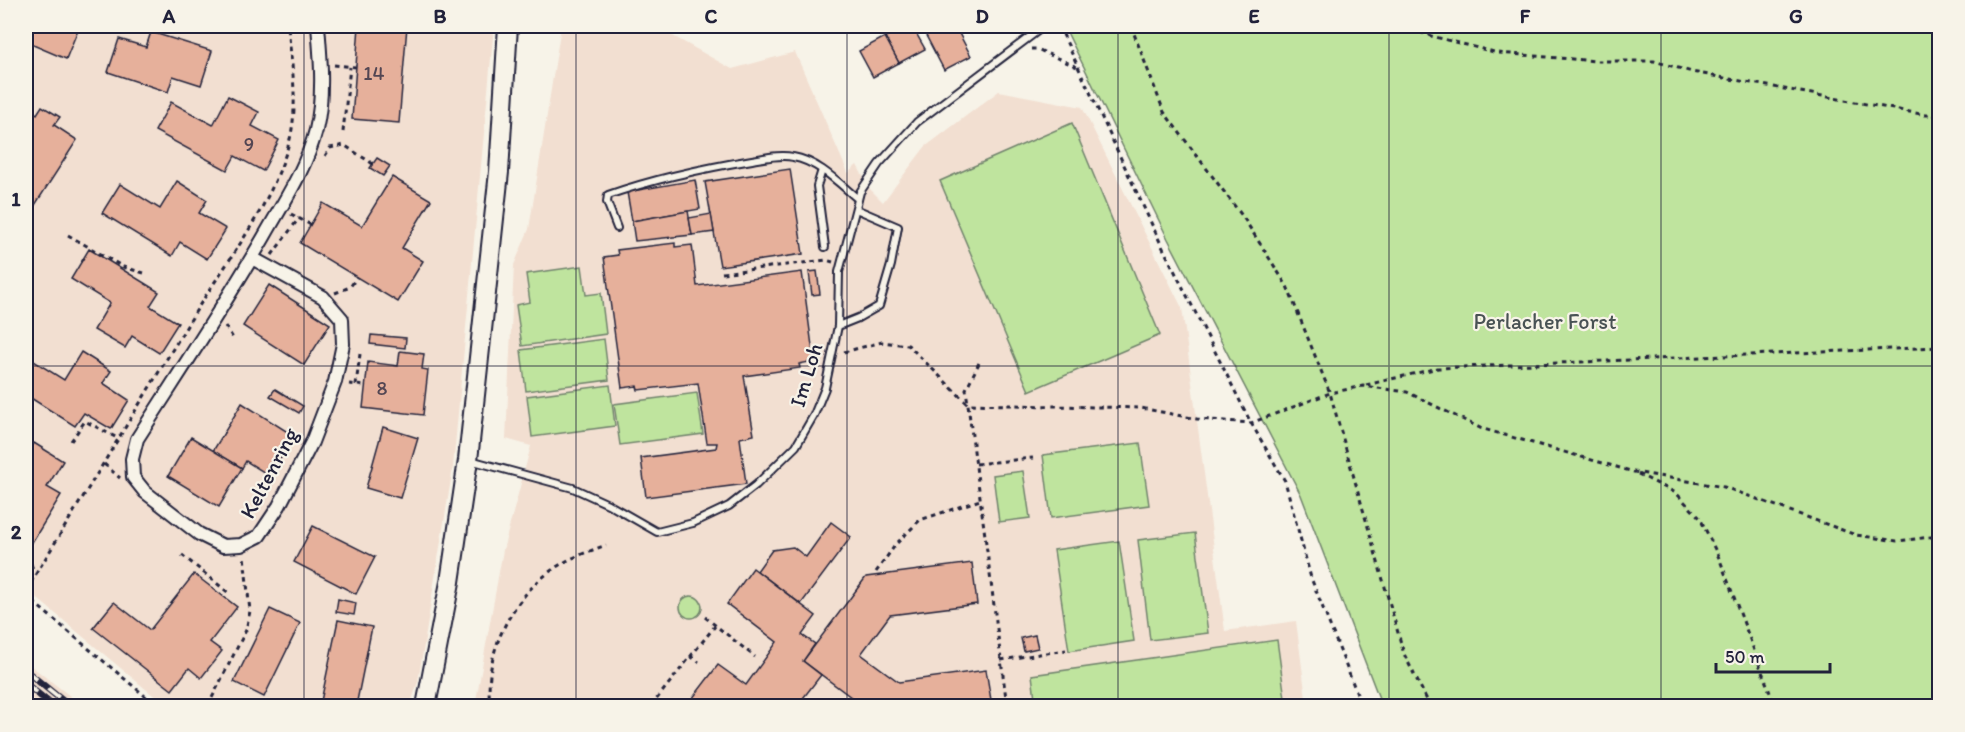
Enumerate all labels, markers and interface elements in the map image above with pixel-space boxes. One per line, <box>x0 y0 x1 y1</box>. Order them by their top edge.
text: A <box>162 4 176 28</box>
text: B <box>434 4 447 28</box>
text: C <box>705 4 718 28</box>
text: D <box>975 4 989 28</box>
text: E <box>1248 4 1260 28</box>
text: F <box>1520 4 1531 28</box>
text: G <box>1789 4 1803 28</box>
house number: 14 <box>363 61 385 85</box>
house number: 9 <box>244 132 254 156</box>
text: 1 <box>11 187 21 211</box>
park label: Perlacher Forst <box>1474 308 1616 335</box>
street label: Im Loh <box>784 340 828 410</box>
house number: 8 <box>377 376 388 400</box>
street label: Keltenring <box>234 422 305 523</box>
text: 2 <box>11 520 22 544</box>
scale bar <box>1716 636 1830 674</box>
text: 50 m <box>1725 646 1765 668</box>

